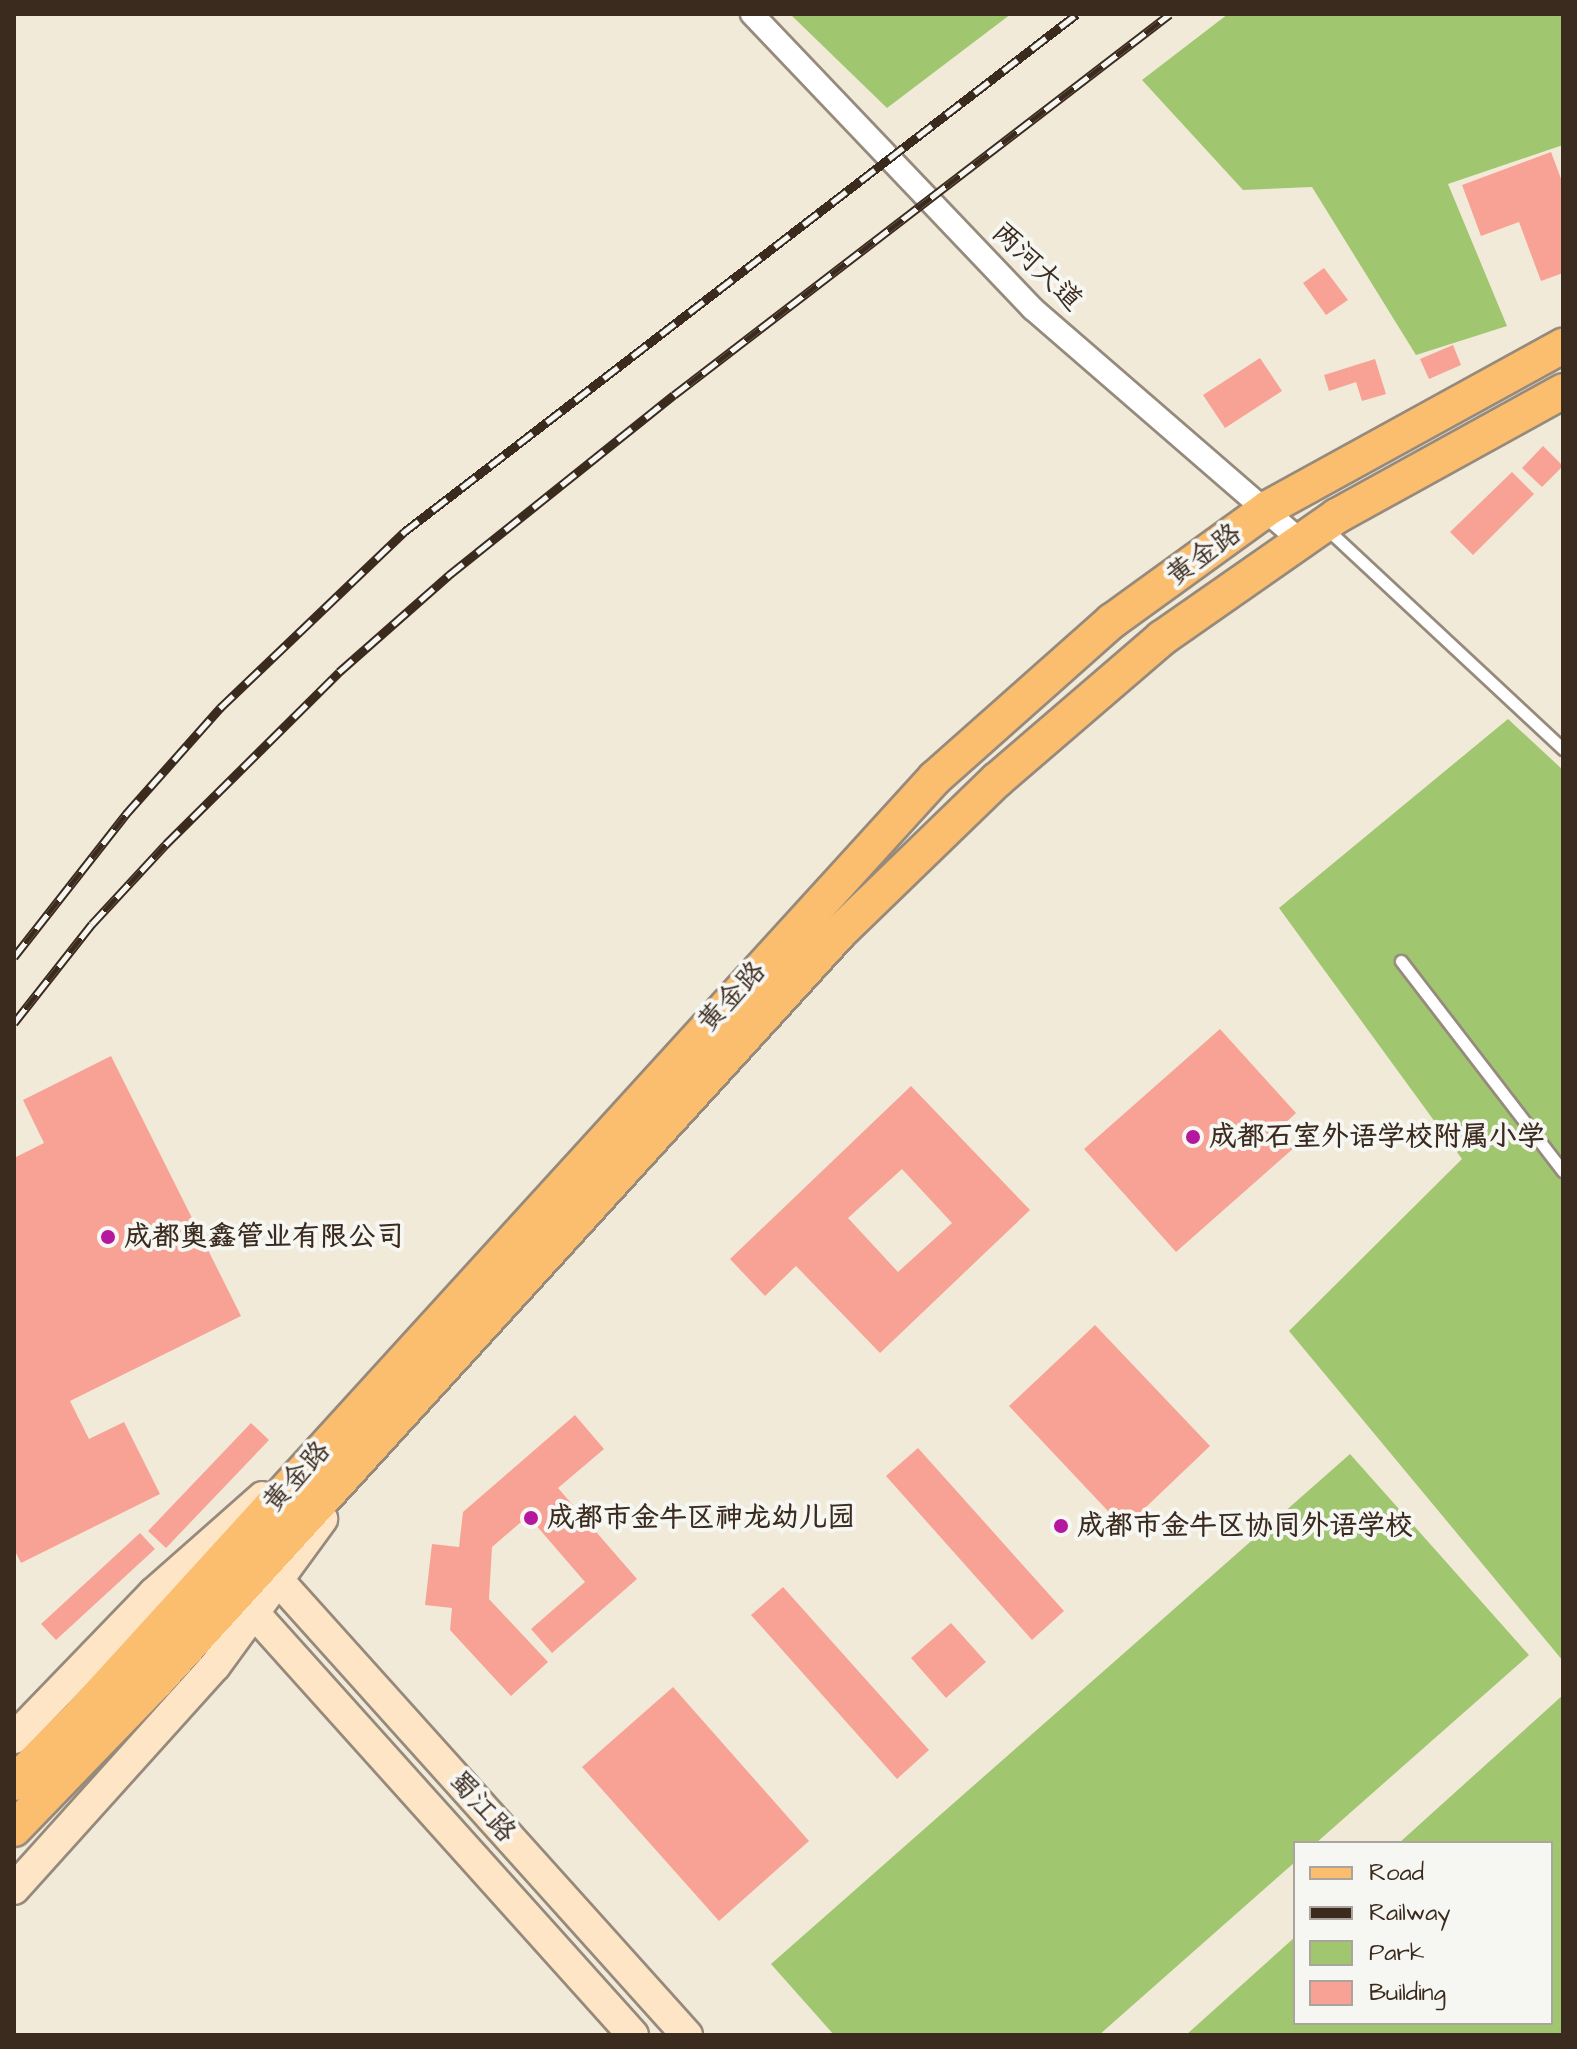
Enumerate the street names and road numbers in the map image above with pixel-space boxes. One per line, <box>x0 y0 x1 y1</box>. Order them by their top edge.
street label: 两河大道 <box>985 216 1089 318</box>
street label: 黄金路 <box>1160 517 1248 593</box>
street label: 黄金路 <box>691 955 773 1039</box>
street label: 黄金路 <box>256 1435 338 1519</box>
street label: 蜀江路 <box>441 1765 523 1849</box>

